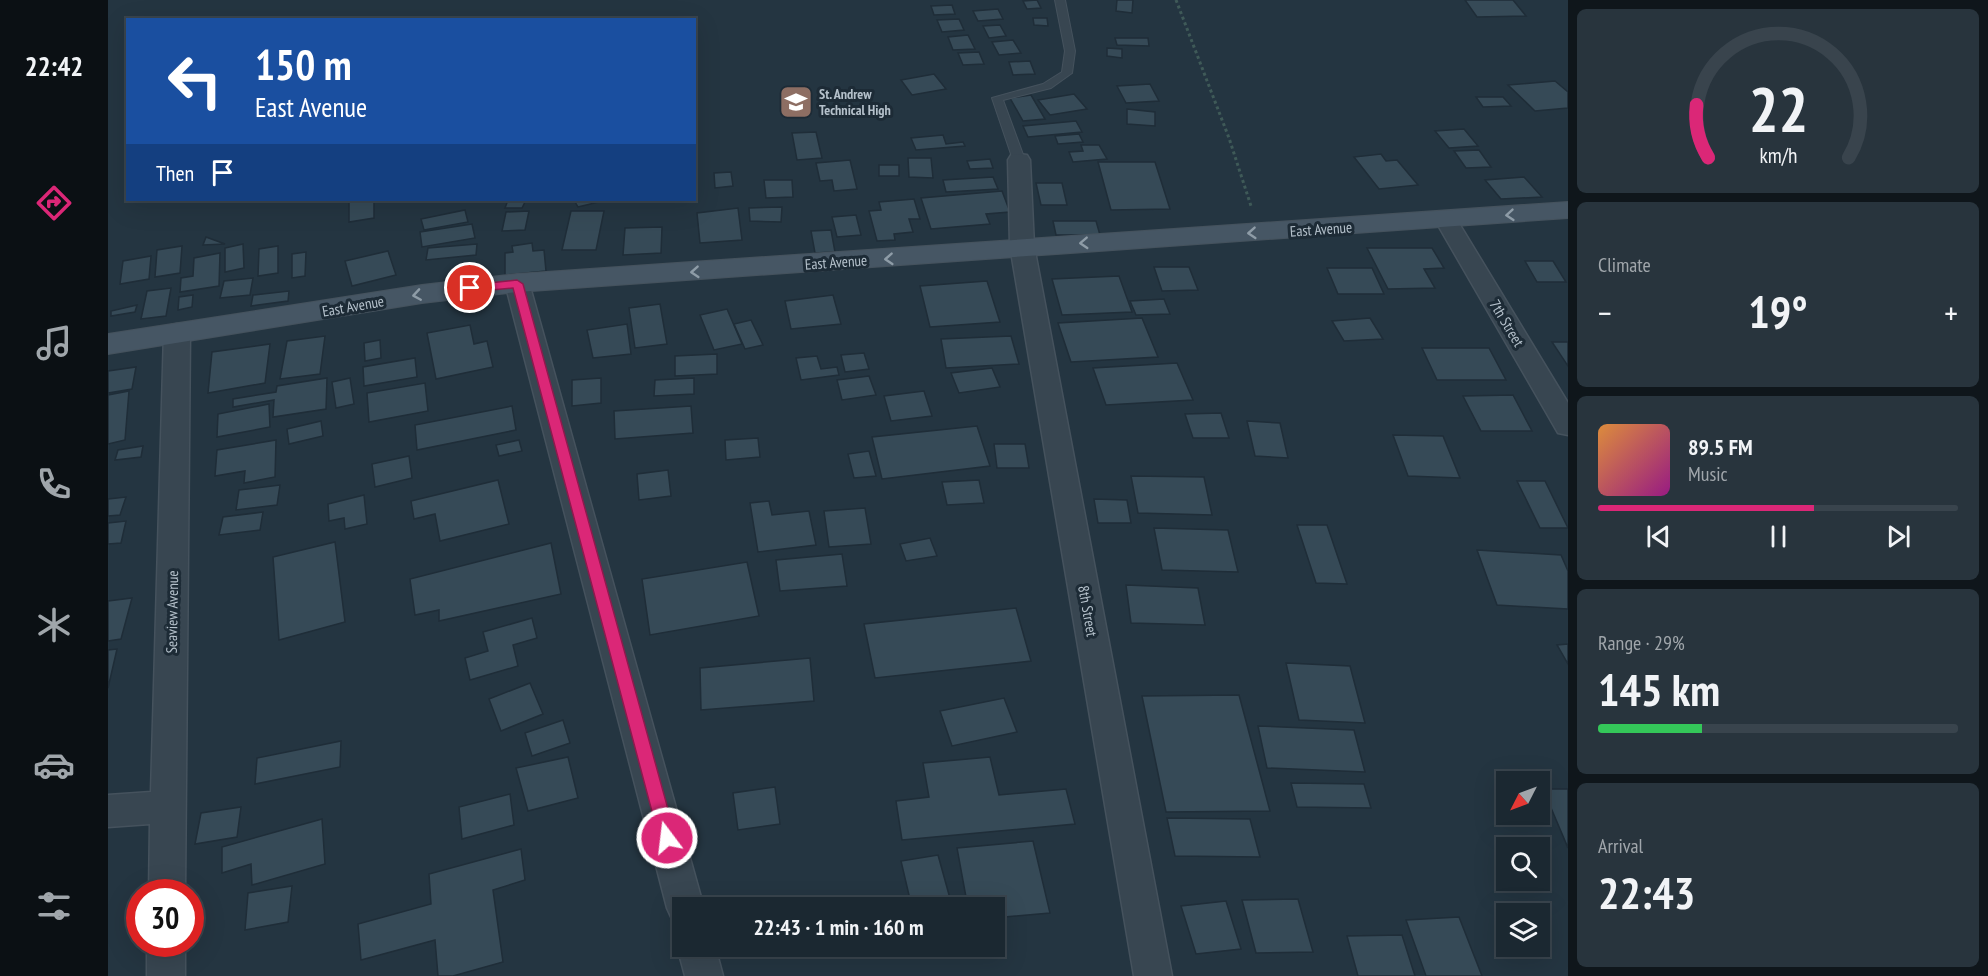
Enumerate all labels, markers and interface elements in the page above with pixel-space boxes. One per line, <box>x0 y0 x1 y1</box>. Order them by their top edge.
text: 150 m <box>255 37 352 92</box>
icon: left <box>156 42 234 120</box>
text: 22:42 <box>25 49 83 83</box>
text: 22 <box>1748 68 1808 149</box>
school or university icon: St. Andrew Technical High <box>778 84 814 120</box>
place label: St. Andrew Technical High <box>819 85 891 119</box>
text: East Avenue <box>255 90 367 124</box>
text: km/h <box>1759 142 1797 170</box>
icon: arrive <box>206 156 239 189</box>
text: Then <box>156 159 194 187</box>
icon: directions <box>33 182 75 224</box>
one-way arrow <box>1505 208 1514 221</box>
street label: East Avenue <box>1289 217 1353 241</box>
one-way arrow <box>1248 227 1257 240</box>
one-way arrow <box>1079 237 1088 250</box>
street label: East Avenue <box>804 250 868 274</box>
one-way arrow <box>885 252 894 265</box>
text: Climate <box>1598 252 1651 278</box>
pin <box>444 262 495 313</box>
one-way arrow <box>690 265 699 278</box>
icon: arrive <box>453 271 486 304</box>
text: 19° <box>1748 282 1808 340</box>
one-way arrow <box>412 288 421 300</box>
street label: East Avenue <box>321 291 385 321</box>
text: − <box>1598 291 1612 334</box>
text: + <box>1944 291 1958 334</box>
street label: 7th Street <box>1486 296 1528 350</box>
icon: music <box>33 322 75 364</box>
text: 89.5 FM <box>1688 433 1753 461</box>
text: Music <box>1688 461 1728 487</box>
icon: phone <box>33 463 75 505</box>
icon: previous <box>1642 520 1675 553</box>
icon: pause <box>1762 520 1795 553</box>
icon: next <box>1882 520 1915 553</box>
street label: Seaview Avenue <box>162 570 182 654</box>
street label: 8th Street <box>1074 584 1102 638</box>
icon: climate <box>33 604 75 646</box>
text: Range · 29% <box>1598 630 1685 656</box>
text: 145 km <box>1598 660 1720 718</box>
icon: car <box>33 744 75 786</box>
north arrow <box>1496 771 1550 825</box>
map controls <box>1496 771 1550 957</box>
position arrow <box>635 806 699 870</box>
text: Arrival <box>1598 833 1643 859</box>
button: search <box>1496 837 1550 891</box>
text: 22:43 <box>1598 863 1695 921</box>
speed limit sign: 30 <box>126 879 204 957</box>
icon: filters <box>33 885 75 927</box>
button: layers <box>1496 903 1550 957</box>
text: 22:43 · 1 min · 160 m <box>753 913 924 941</box>

